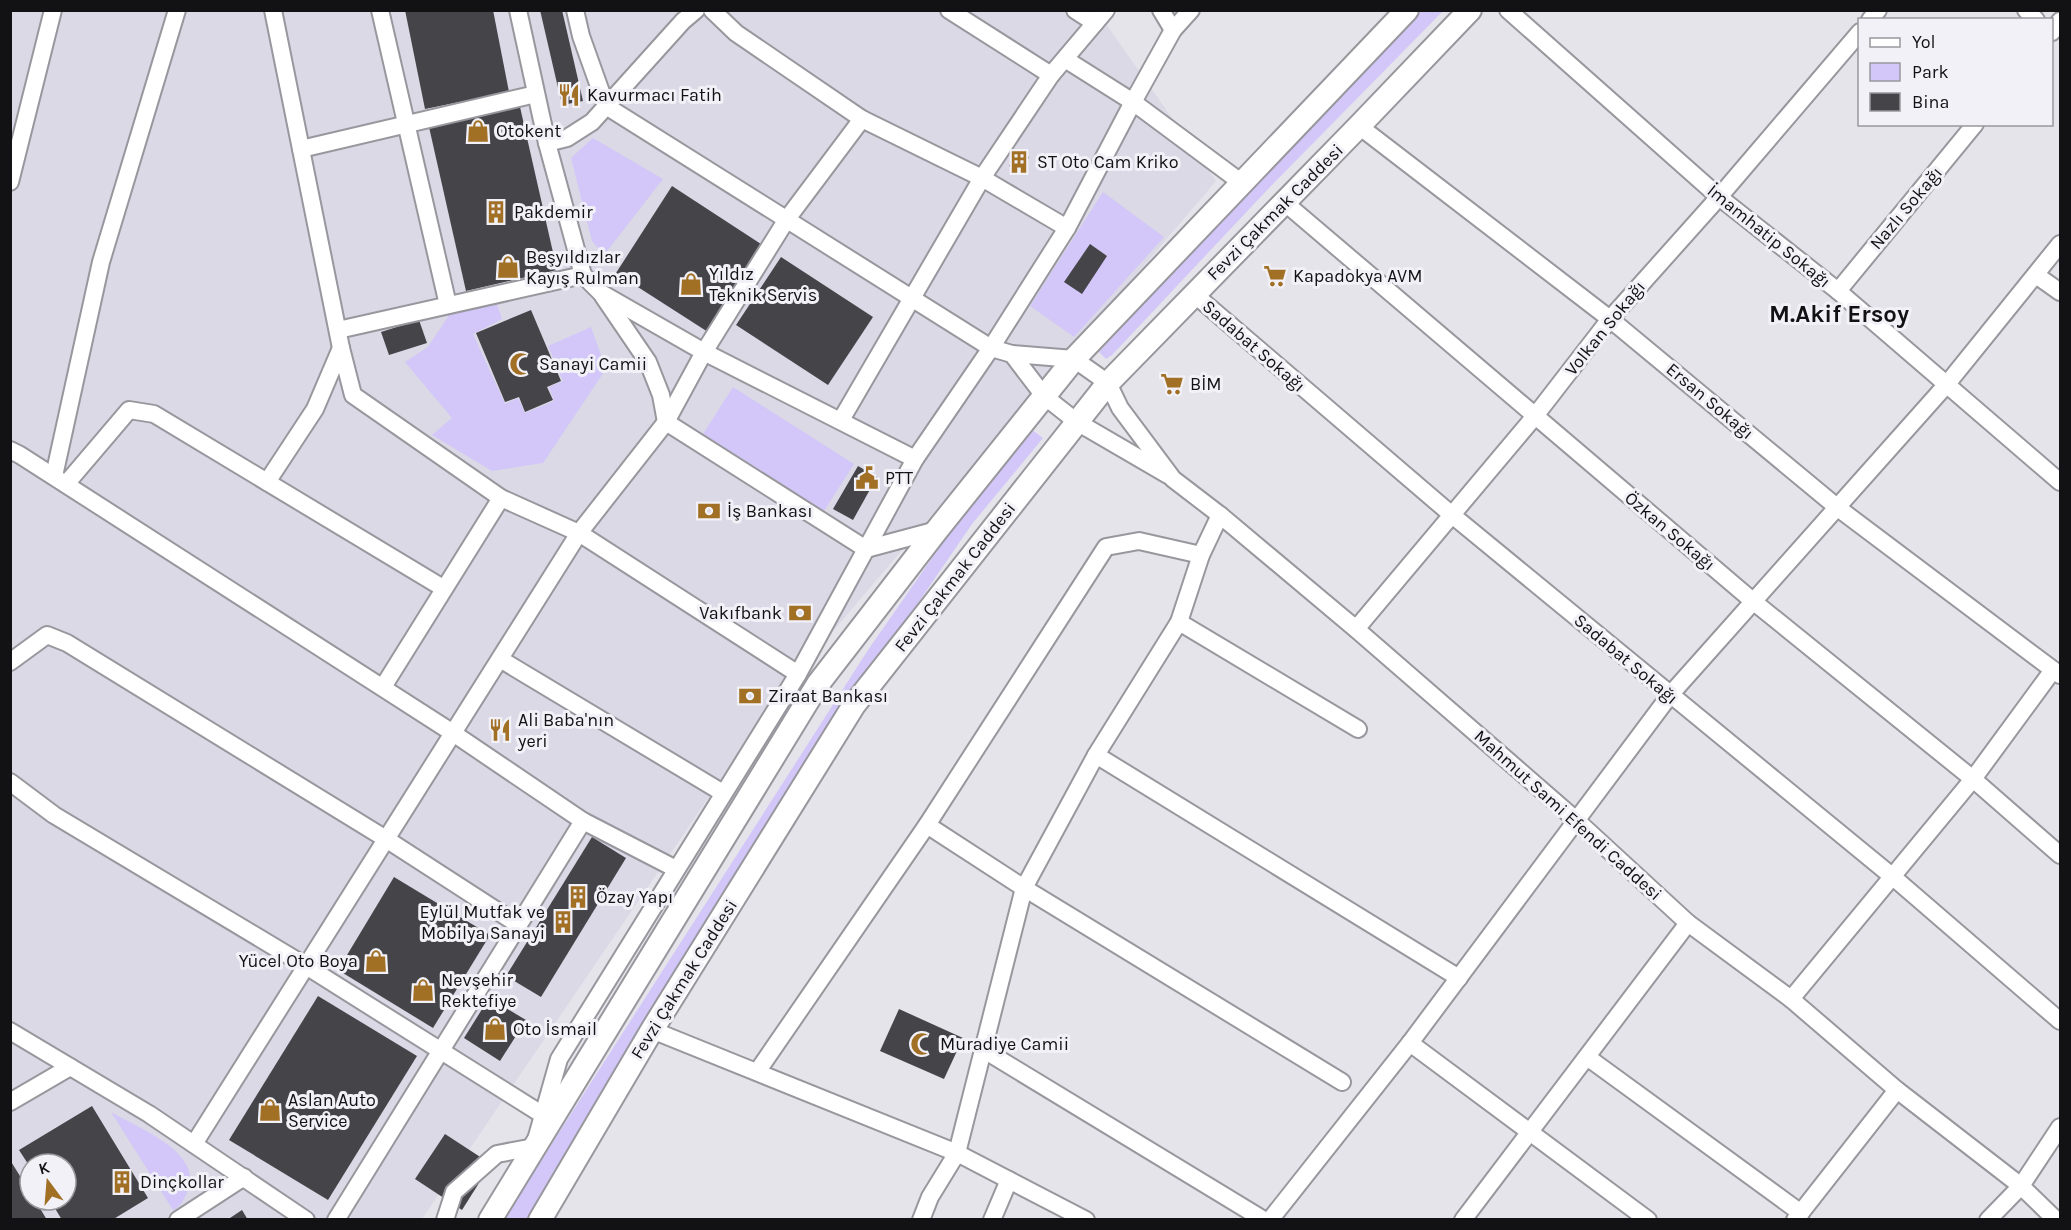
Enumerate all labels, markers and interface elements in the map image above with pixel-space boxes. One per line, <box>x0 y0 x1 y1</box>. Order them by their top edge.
legend <box>1858 18 2053 126</box>
text: Yol <box>1912 31 1936 53</box>
text: Park <box>1912 61 1949 83</box>
restaurant icon: Kavurmacı Fatih <box>556 82 582 108</box>
place label: Kavurmacı Fatih <box>587 84 722 106</box>
text: Bina <box>1912 91 1949 113</box>
shop icon: Otokent <box>465 118 491 144</box>
place label: Otokent <box>496 120 561 142</box>
street label: Fevzi Çakmak Caddesi <box>1202 139 1348 285</box>
building icon: ST Oto Cam Kriko <box>1006 149 1032 175</box>
place label: ST Oto Cam Kriko <box>1037 151 1179 173</box>
street label: Nazlı Sokağı <box>1865 162 1947 254</box>
street label: İmamhatip Sokağı <box>1703 179 1835 293</box>
building icon: Pakdemir <box>483 199 509 225</box>
place label: Pakdemir <box>514 201 593 223</box>
place label: Beşyıldızlar Kayış Rulman <box>526 246 639 289</box>
shop icon: Beşyıldızlar Kayış Rulman <box>495 254 521 280</box>
place label: Yıldız Teknik Servis <box>709 263 817 306</box>
supermarket icon: Kapadokya AVM <box>1262 263 1288 289</box>
place label: Kapadokya AVM <box>1293 265 1422 287</box>
shop icon: Yıldız Teknik Servis <box>678 271 704 297</box>
street label: Volkan Sokağı <box>1560 276 1650 380</box>
street label: Sadabat Sokağı <box>1198 295 1310 397</box>
district label: M.Akif Ersoy <box>1769 300 1909 328</box>
mosque icon: Sanayi Camii <box>508 351 534 377</box>
place label: Sanayi Camii <box>539 353 647 375</box>
street label: Ersan Sokağı <box>1662 358 1758 444</box>
supermarket icon: BİM <box>1159 371 1185 397</box>
place label: BİM <box>1190 373 1221 395</box>
public building icon: PTT <box>854 465 880 491</box>
place label: PTT <box>885 467 913 489</box>
street label: Özkan Sokağı <box>1620 487 1720 575</box>
bank icon: İş Bankası <box>696 498 722 524</box>
street label: Fevzi Çakmak Caddesi <box>890 498 1020 656</box>
place label: İş Bankası <box>727 500 813 522</box>
bank icon: Vakıfbank <box>787 600 813 626</box>
place label: Vakıfbank <box>699 602 782 624</box>
street label: Sadabat Sokağı <box>1569 609 1683 709</box>
bank icon: Ziraat Bankası <box>737 683 763 709</box>
place label: Ziraat Bankası <box>768 685 888 707</box>
place label: Ali Baba'nın yeri <box>517 709 614 752</box>
restaurant icon: Ali Baba'nın yeri <box>487 717 513 743</box>
street label: Mahmut Sami Efendi Caddesi <box>1470 725 1666 905</box>
building icon: Özay Yapı <box>565 884 591 910</box>
place label: Özay Yapı <box>596 886 673 908</box>
street label: Fevzi Çakmak Caddesi <box>626 895 742 1063</box>
place label: Eylül Mutfak ve Mobilya Sanayi <box>420 901 545 944</box>
building icon: Eylül Mutfak ve Mobilya Sanayi <box>550 909 576 935</box>
shop icon: Yücel Oto Boya <box>363 948 389 974</box>
place label: Yücel Oto Boya <box>239 950 358 972</box>
place label: Nevşehir Rektefiye <box>441 969 517 1012</box>
shop icon: Nevşehir Rektefiye <box>410 977 436 1003</box>
shop icon: Oto İsmail <box>482 1016 508 1042</box>
place label: Oto İsmail <box>513 1018 597 1040</box>
mosque icon: Muradiye Camii <box>909 1031 935 1057</box>
place label: Muradiye Camii <box>940 1033 1069 1055</box>
place label: Aslan Auto Service <box>288 1089 376 1132</box>
shop icon: Aslan Auto Service <box>257 1097 283 1123</box>
north arrow <box>18 1152 78 1212</box>
text: K <box>36 1157 52 1179</box>
building icon: Dinçkollar <box>109 1169 135 1195</box>
place label: Dinçkollar <box>140 1171 224 1193</box>

